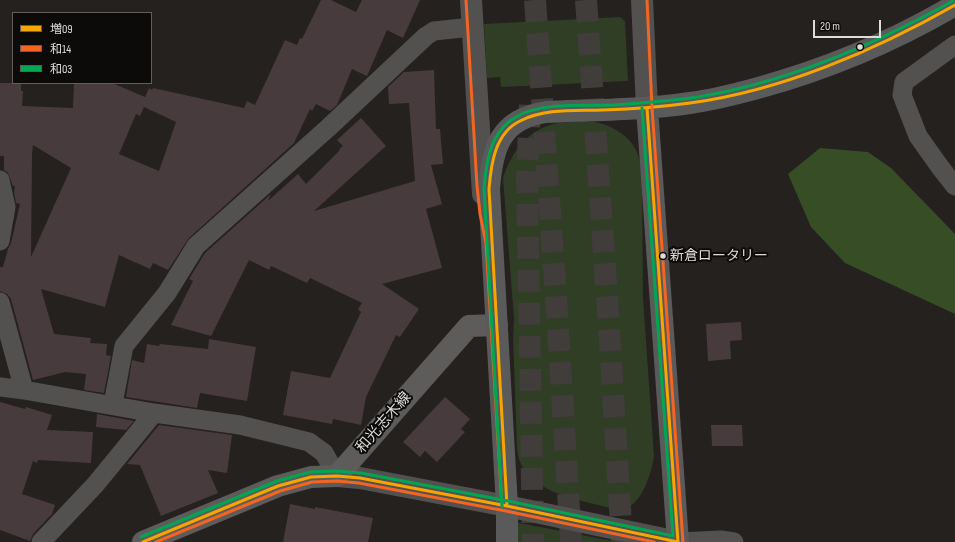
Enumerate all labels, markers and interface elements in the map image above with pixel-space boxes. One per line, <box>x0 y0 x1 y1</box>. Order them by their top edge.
legend <box>12 12 152 84</box>
scale bar <box>815 12 883 38</box>
text: 20 m <box>820 19 840 34</box>
text: 増09 <box>50 22 73 37</box>
text: 和14 <box>50 42 71 57</box>
unlabelled marker <box>855 42 865 52</box>
text: 和03 <box>50 62 72 77</box>
place label: 新倉ロータリー <box>670 248 768 264</box>
marker: 新倉ロータリー <box>658 251 668 261</box>
street label: 和光志木線 <box>353 389 415 457</box>

